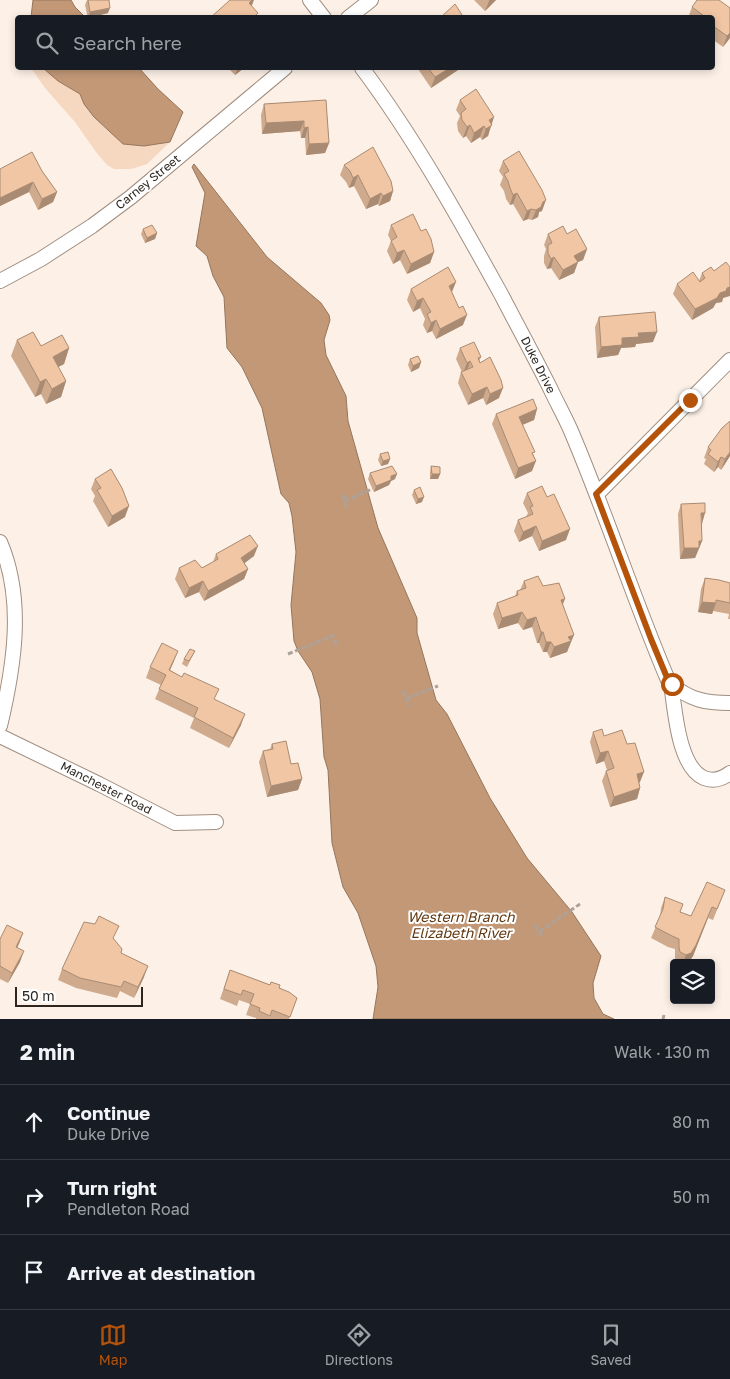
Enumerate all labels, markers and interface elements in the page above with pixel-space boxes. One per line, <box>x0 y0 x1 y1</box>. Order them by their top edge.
search box <box>15 15 715 70</box>
icon: search <box>33 29 61 57</box>
text: Search here <box>73 31 182 54</box>
street label: Carney Street <box>112 151 183 212</box>
street label: Duke Drive <box>518 334 559 396</box>
route end <box>679 389 702 412</box>
route start <box>661 673 684 696</box>
street label: Manchester Road <box>58 758 154 817</box>
water label: Western Branch Elizabeth River <box>407 908 516 941</box>
map controls <box>670 959 715 1004</box>
button: layers <box>670 959 715 1004</box>
scale bar <box>15 984 142 1007</box>
text: 50 m <box>22 987 55 1004</box>
text: 2 min <box>20 1039 75 1065</box>
text: Walk · 130 m <box>614 1042 710 1062</box>
text: Continue <box>67 1101 150 1124</box>
icon: ahead <box>20 1108 48 1136</box>
text: 80 m <box>672 1112 710 1132</box>
text: Duke Drive <box>67 1124 150 1144</box>
text: Turn right <box>67 1176 157 1199</box>
icon: right <box>20 1183 48 1211</box>
text: 50 m <box>673 1187 710 1207</box>
text: Pendleton Road <box>67 1199 190 1219</box>
icon: arrive <box>20 1258 48 1286</box>
text: Arrive at destination <box>67 1261 255 1284</box>
tab: Map <box>99 1321 127 1368</box>
tab: Directions <box>325 1321 393 1368</box>
tab: Saved <box>590 1321 631 1368</box>

